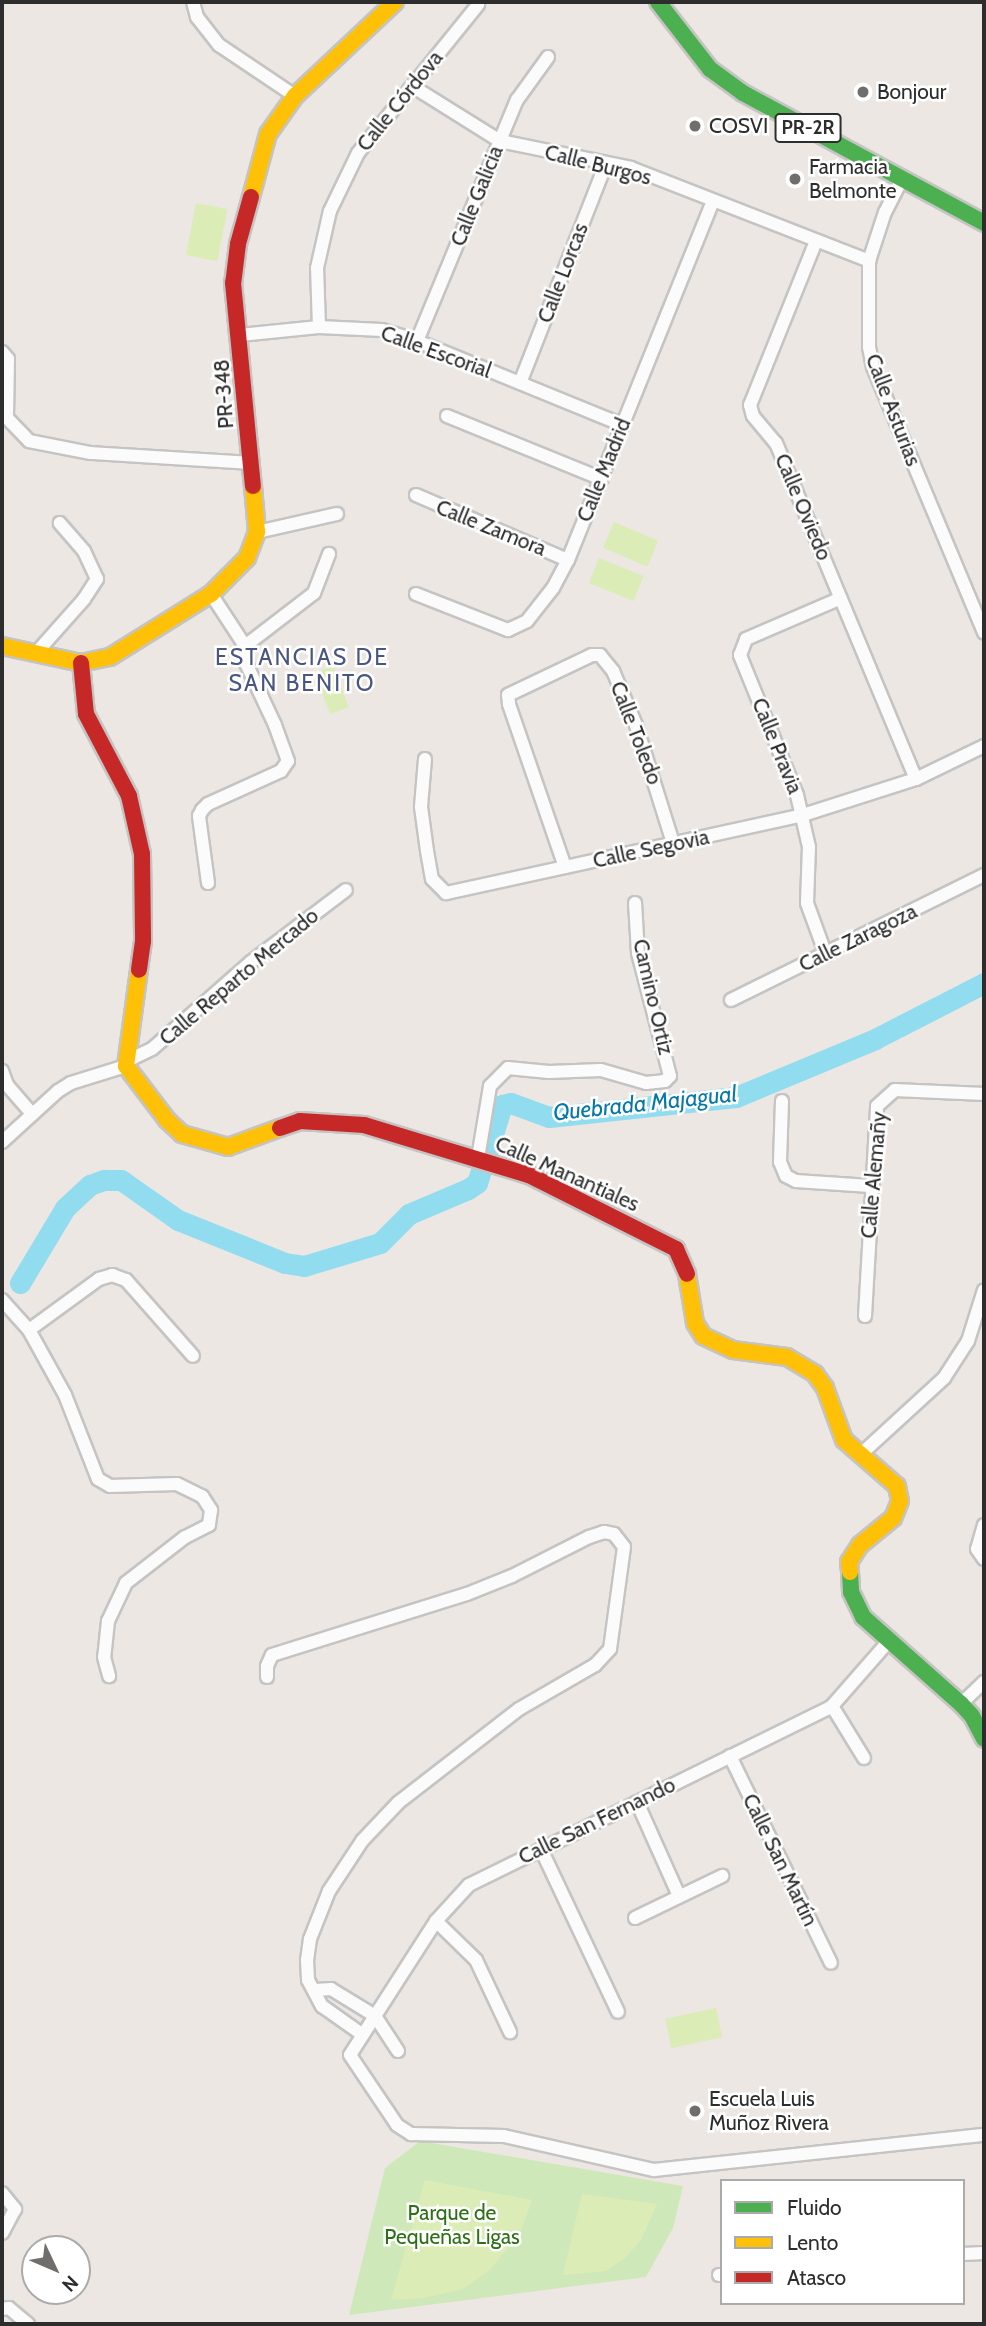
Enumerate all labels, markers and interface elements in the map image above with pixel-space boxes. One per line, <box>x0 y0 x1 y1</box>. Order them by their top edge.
street label: Calle Córdova <box>352 46 448 156</box>
place label: Bonjour <box>877 79 946 105</box>
marker: Bonjour <box>855 84 871 100</box>
road number: PR-2R <box>773 112 843 144</box>
place label: COSVI <box>709 113 768 139</box>
marker: COSVI <box>687 118 703 134</box>
street label: Calle Burgos <box>542 140 654 190</box>
street label: Calle Galicia <box>445 142 509 250</box>
place label: Farmacia Belmonte <box>809 154 897 204</box>
marker: Farmacia Belmonte <box>787 171 803 187</box>
street label: Calle Lorcas <box>532 220 594 326</box>
street label: Calle Escorial <box>377 320 495 384</box>
street label: Calle Asturias <box>860 350 926 470</box>
street label: PR-348 <box>209 358 239 430</box>
street label: Calle Madrid <box>572 414 636 526</box>
street label: Calle Oviedo <box>769 450 837 564</box>
street label: Calle Zamora <box>432 495 550 561</box>
district label: ESTANCIAS DE SAN BENITO <box>217 643 387 697</box>
street label: Calle Toledo <box>605 678 667 788</box>
street label: Calle Pravia <box>746 694 808 798</box>
street label: Calle Segovia <box>591 824 711 874</box>
street label: Calle Zaragoza <box>795 899 921 977</box>
street label: Calle Reparto Mercado <box>154 903 324 1051</box>
street label: Camino Ortiz <box>627 937 679 1057</box>
water label: Quebrada Majagual <box>552 1080 738 1126</box>
street label: Calle Alemañy <box>856 1111 892 1239</box>
street label: Calle Manantiales <box>491 1131 643 1217</box>
street label: Calle San Fernando <box>514 1772 680 1870</box>
street label: Calle San Martín <box>737 1790 823 1930</box>
place label: Escuela Luis Muñoz Rivera <box>709 2086 829 2136</box>
marker: Escuela Luis Muñoz Rivera <box>687 2103 703 2119</box>
legend <box>720 2179 965 2305</box>
text: Fluido <box>787 2195 842 2220</box>
park label: Parque de Pequeñas Ligas <box>384 2200 520 2250</box>
text: Lento <box>787 2230 838 2255</box>
north arrow <box>21 2235 91 2305</box>
text: Atasco <box>787 2265 846 2290</box>
text: N <box>57 2271 83 2296</box>

